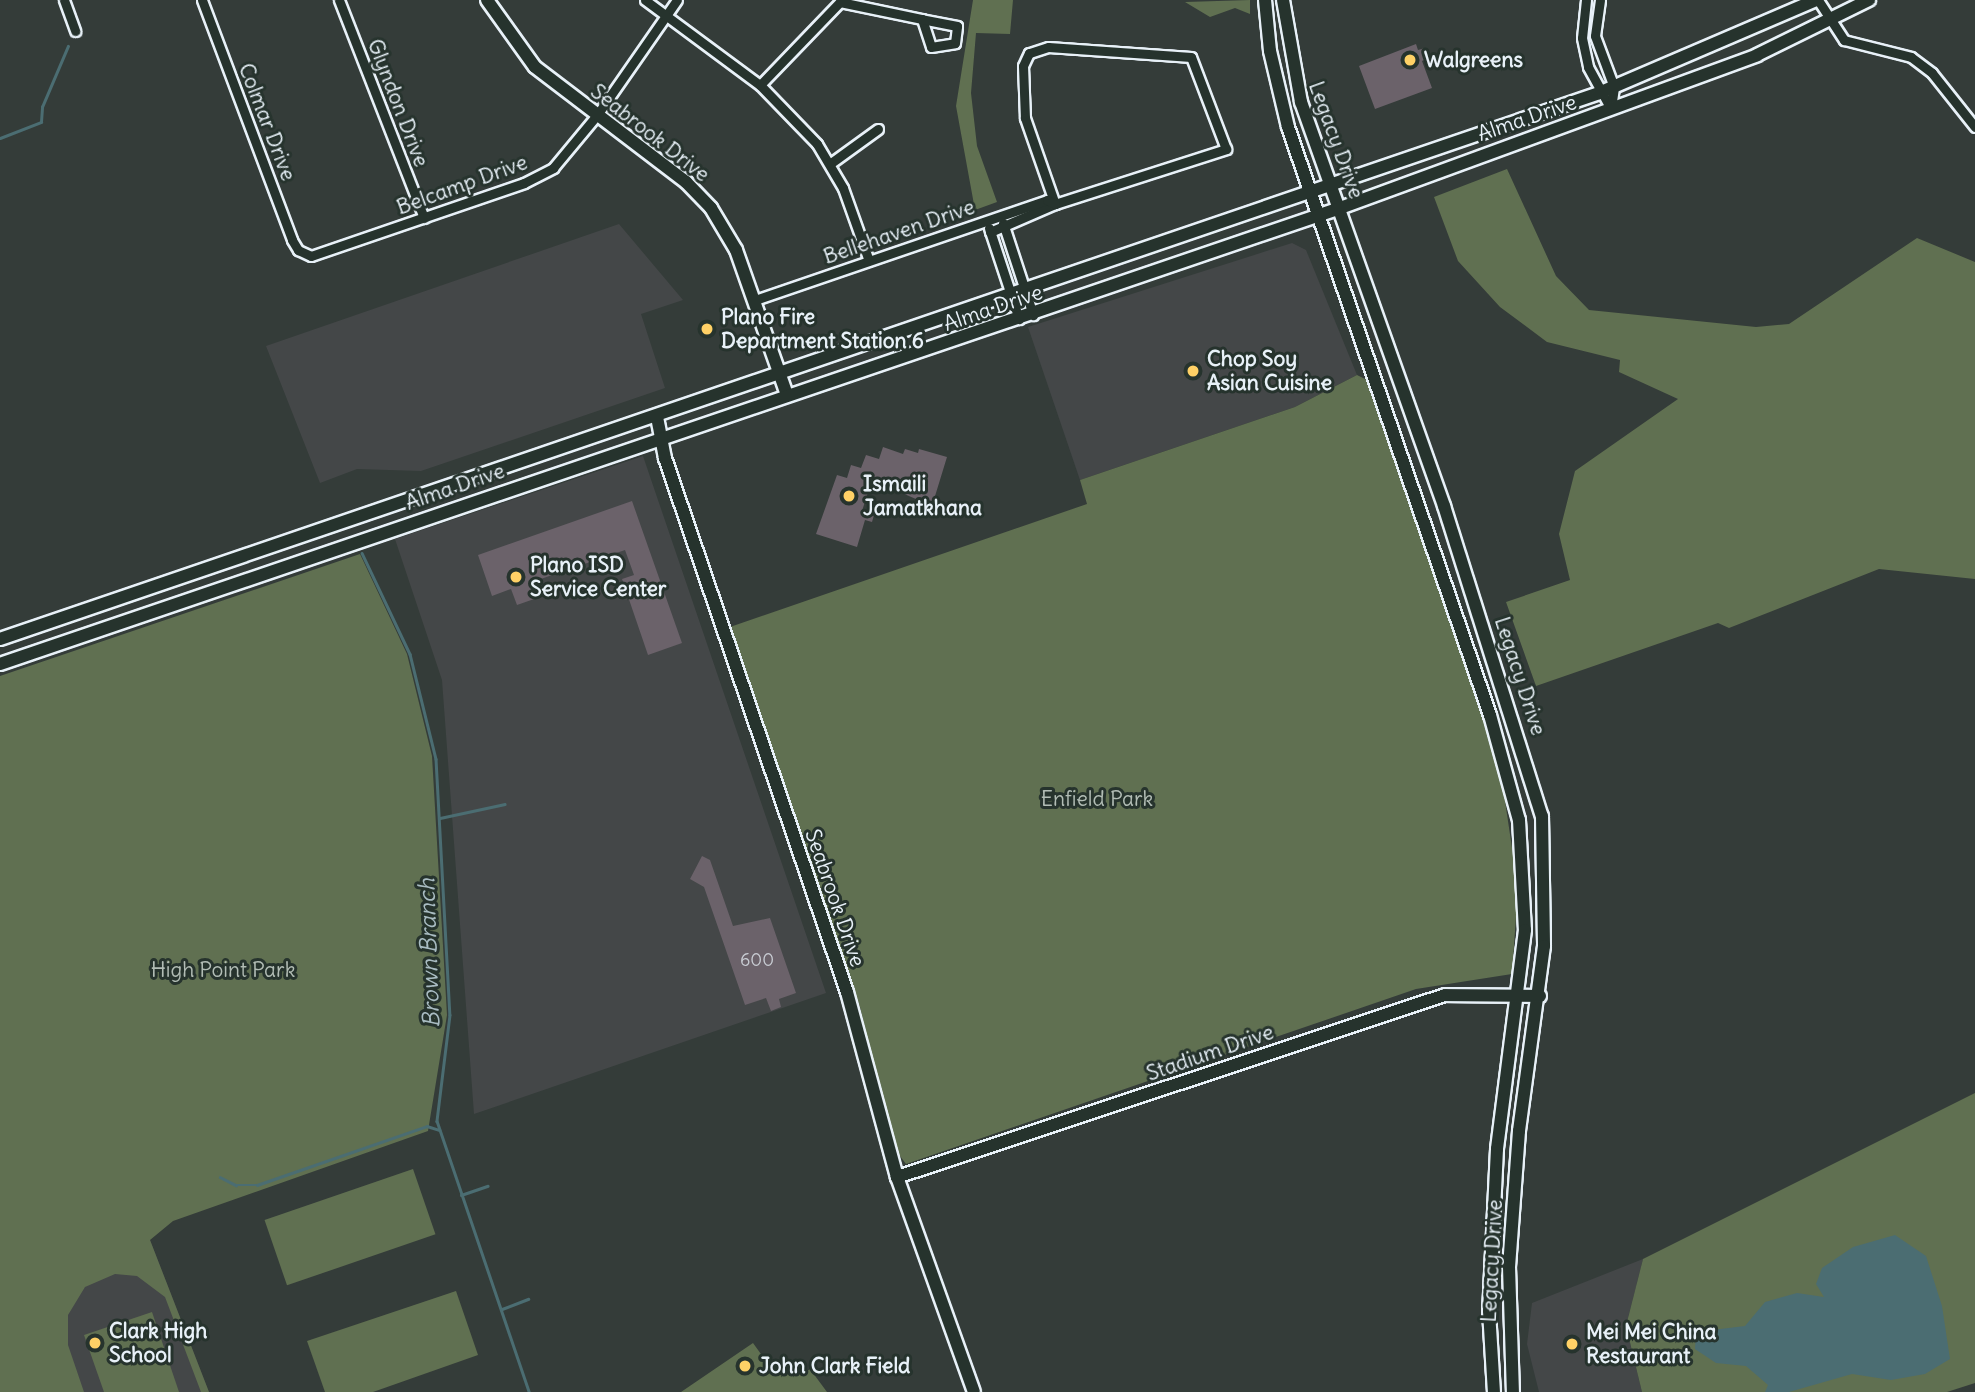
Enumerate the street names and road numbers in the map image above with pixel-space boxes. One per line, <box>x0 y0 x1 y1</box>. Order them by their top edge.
street label: Glyndon Drive <box>362 36 434 170</box>
street label: Colmar Drive <box>233 60 301 184</box>
street label: Legacy Drive <box>1303 78 1369 202</box>
street label: Seabrook Drive <box>586 79 714 187</box>
street label: Alma Drive <box>1474 89 1580 147</box>
street label: Belcamp Drive <box>393 150 531 220</box>
street label: Bellehaven Drive <box>820 194 978 270</box>
street label: Alma Drive <box>940 279 1046 337</box>
street label: Alma Drive <box>402 458 508 516</box>
street label: Legacy Drive <box>1489 614 1551 738</box>
street label: Seabrook Drive <box>800 826 870 970</box>
street label: Stadium Drive <box>1143 1019 1277 1087</box>
street label: Legacy Drive <box>1476 1199 1508 1323</box>

